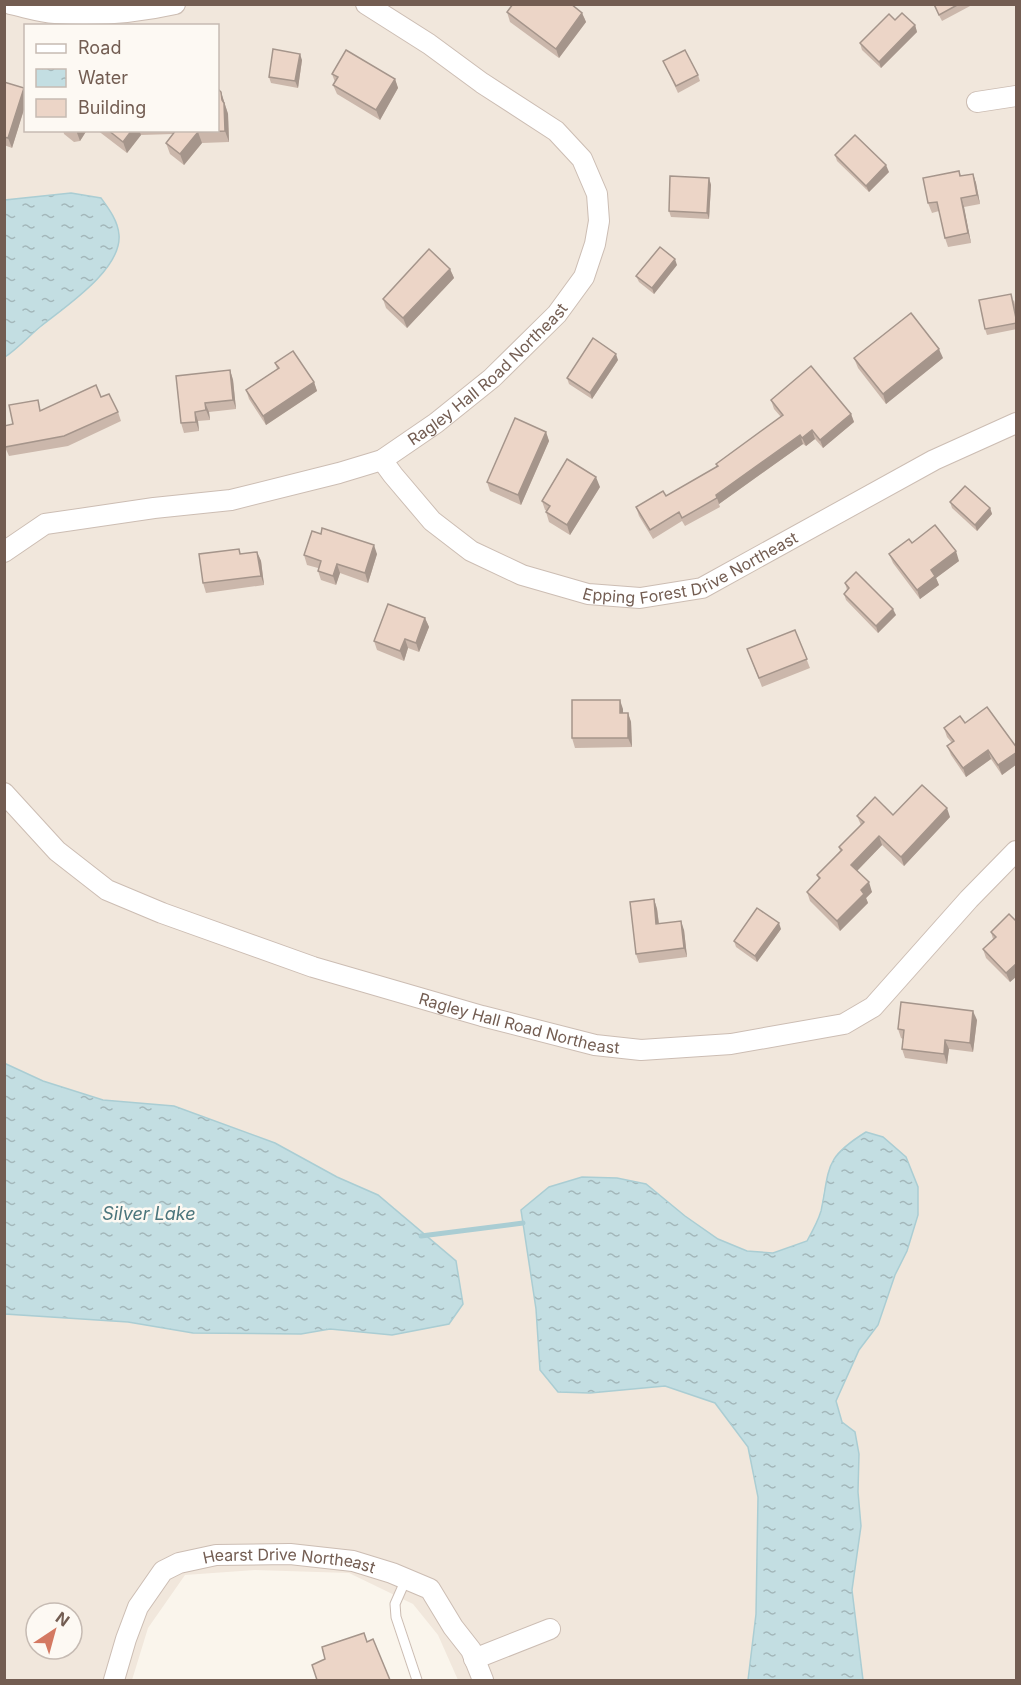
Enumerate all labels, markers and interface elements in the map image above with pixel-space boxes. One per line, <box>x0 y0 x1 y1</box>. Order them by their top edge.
legend <box>24 24 219 132</box>
text: Road <box>78 37 121 58</box>
text: Water <box>78 67 128 88</box>
text: Building <box>78 97 146 118</box>
street label: Ragley Hall Road Northeast <box>404 299 572 449</box>
street label: Epping Forest Drive Northeast <box>580 527 801 608</box>
street label: Ragley Hall Road Northeast <box>417 988 621 1058</box>
water label: Silver Lake <box>102 1203 196 1224</box>
street label: Hearst Drive Northeast <box>201 1544 378 1577</box>
north arrow <box>24 1601 84 1661</box>
text: N <box>52 1607 74 1631</box>

